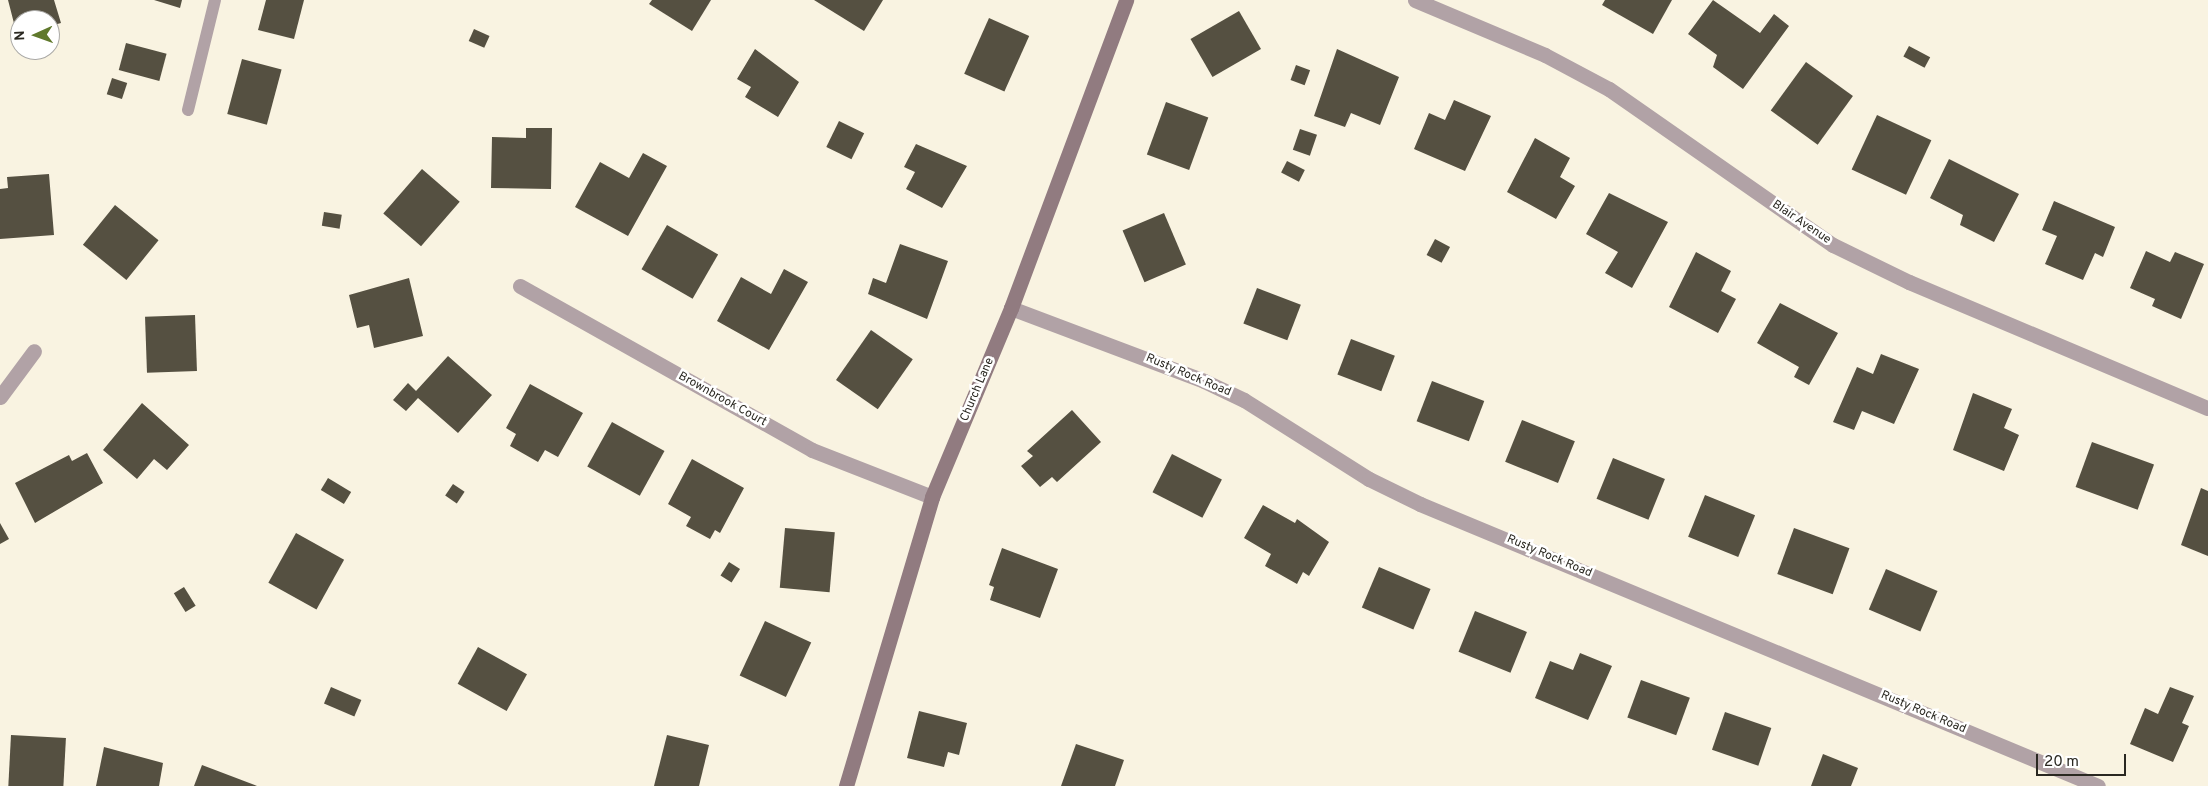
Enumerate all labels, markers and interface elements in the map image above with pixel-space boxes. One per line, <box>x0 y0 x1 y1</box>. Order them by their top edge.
north arrow <box>10 10 60 60</box>
text: N <box>12 30 29 41</box>
street label: Blair Avenue <box>1769 198 1833 248</box>
street label: Rusty Rock Road <box>1143 352 1233 400</box>
street label: Church Lane <box>958 356 998 424</box>
street label: Brownbrook Court <box>675 370 769 430</box>
street label: Rusty Rock Road <box>1504 533 1594 581</box>
street label: Rusty Rock Road <box>1878 689 1968 737</box>
scale bar <box>2038 744 2128 776</box>
text: 20 m <box>2044 753 2079 772</box>

